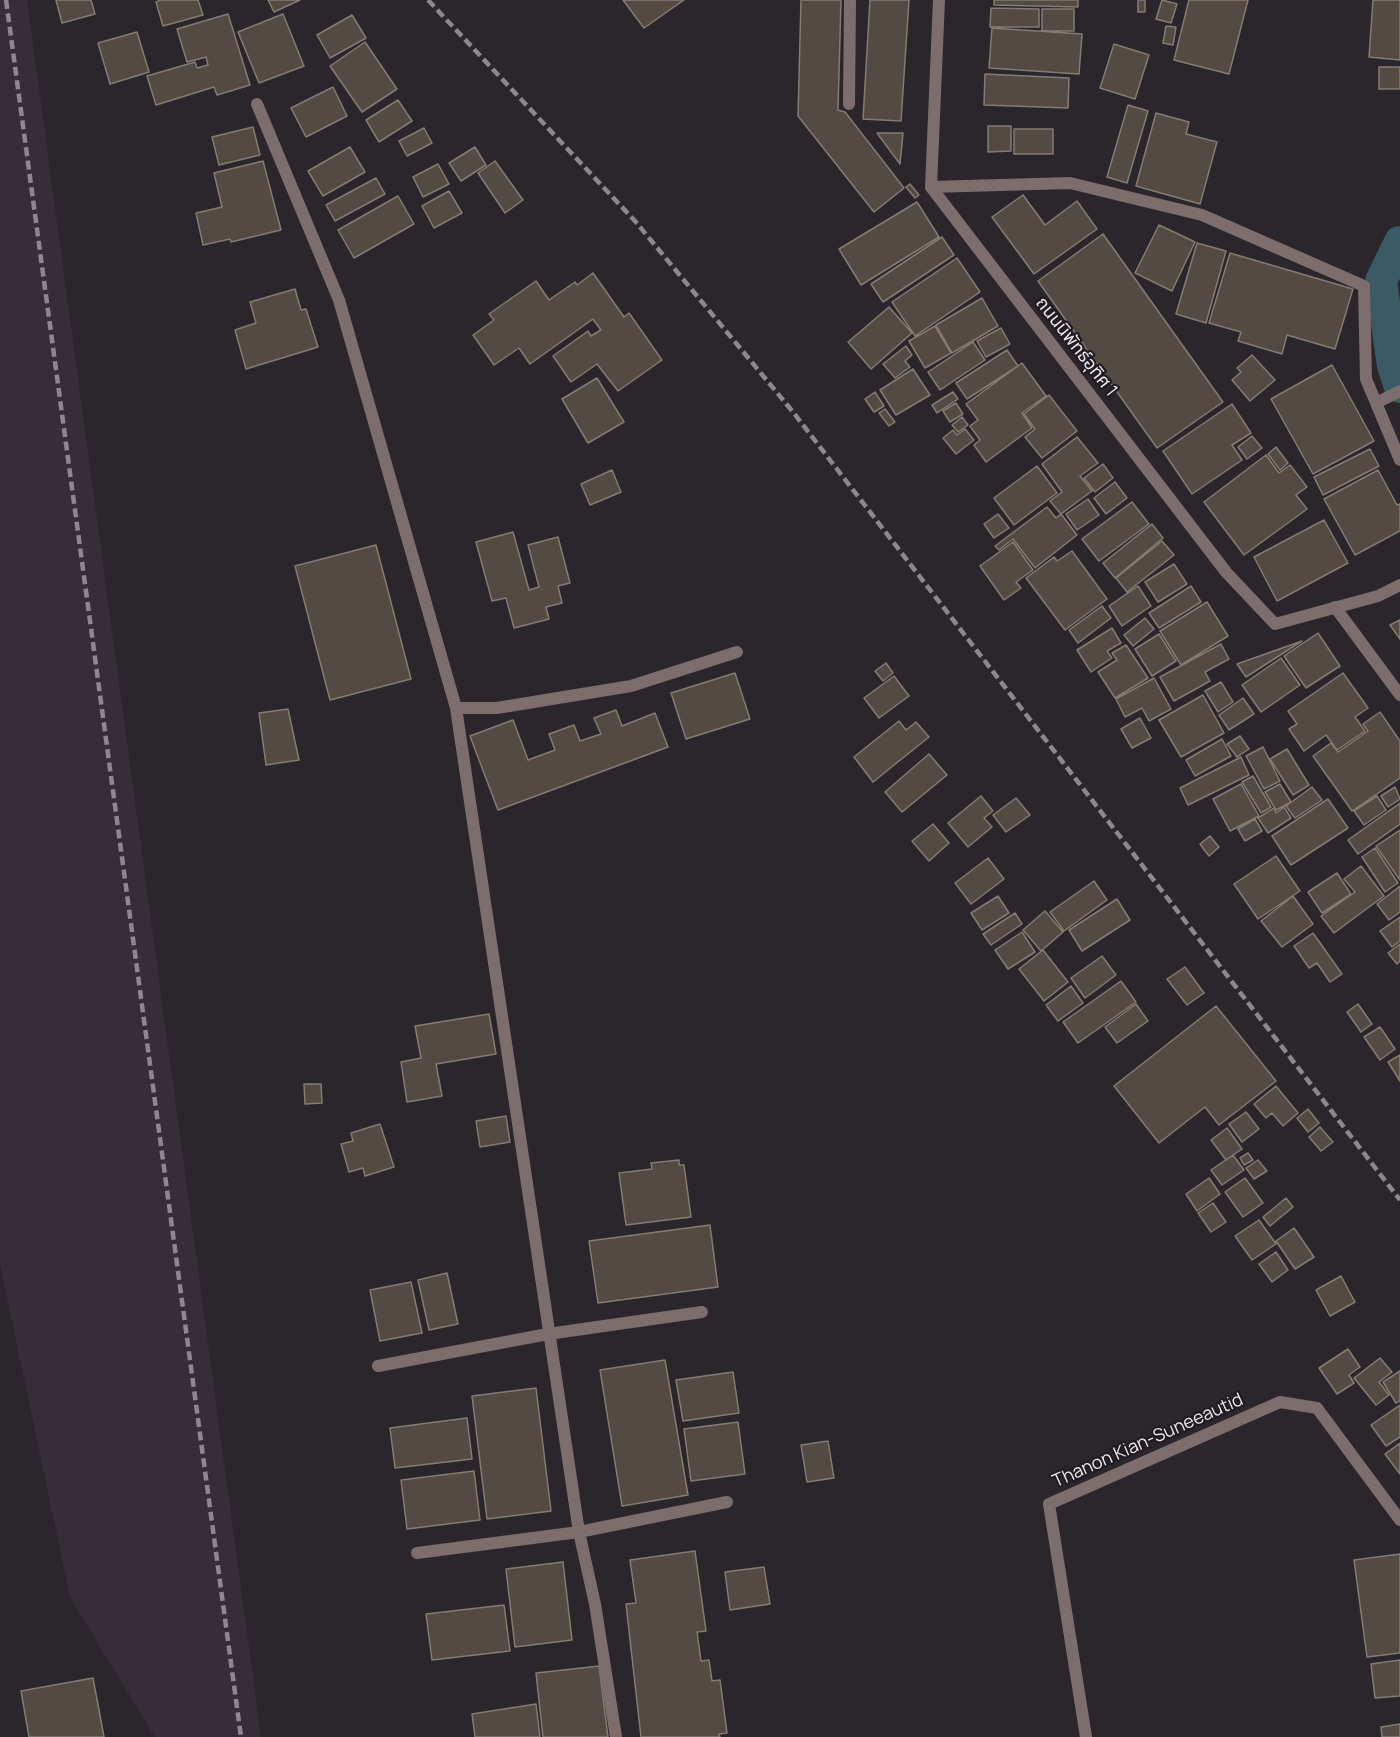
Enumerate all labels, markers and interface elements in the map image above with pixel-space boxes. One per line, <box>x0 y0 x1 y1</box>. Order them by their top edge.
street label: ถนนนิพัทธ์อุทิศ 1 <box>1030 293 1122 401</box>
street label: Thanon Kian-Suneeautid <box>1049 1389 1247 1493</box>

